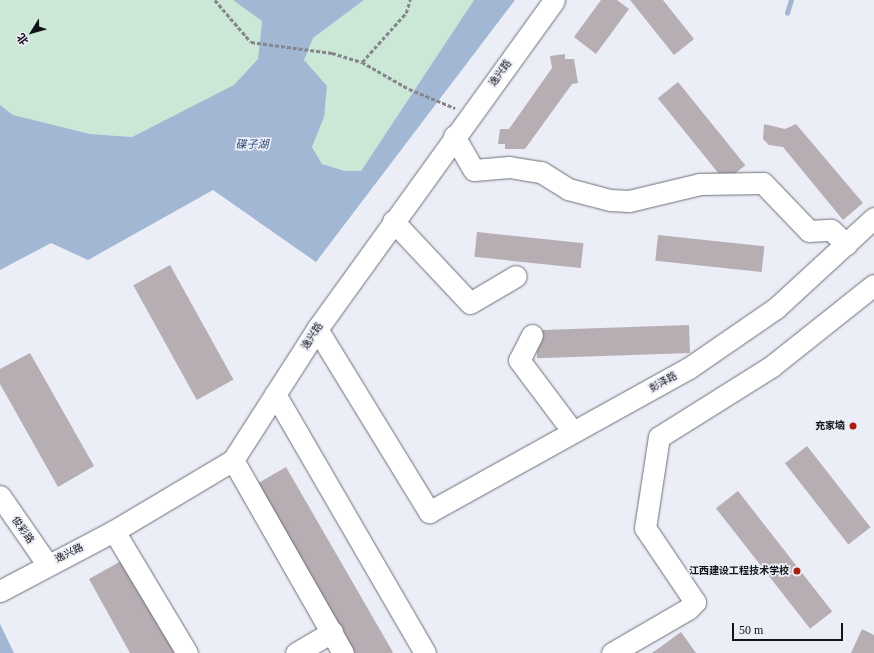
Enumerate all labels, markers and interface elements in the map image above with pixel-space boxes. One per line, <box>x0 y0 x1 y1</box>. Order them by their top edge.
north arrow <box>12 12 52 52</box>
text: 北 <box>14 31 31 47</box>
street label: 逸兴路 <box>486 57 514 89</box>
water label: 碟子湖 <box>236 137 268 151</box>
street label: 逸兴路 <box>299 320 325 352</box>
street label: 彭泽路 <box>647 369 679 395</box>
place label: 充家垴 <box>815 420 845 432</box>
marker: 充家垴 <box>848 421 858 431</box>
street label: 俊彩路 <box>9 514 37 546</box>
street label: 逸兴路 <box>53 541 85 565</box>
place label: 江西建设工程技术学校 <box>689 565 789 577</box>
marker: 江西建设工程技术学校 <box>792 566 802 576</box>
scale bar <box>734 615 845 641</box>
text: 50 m <box>739 623 763 637</box>

